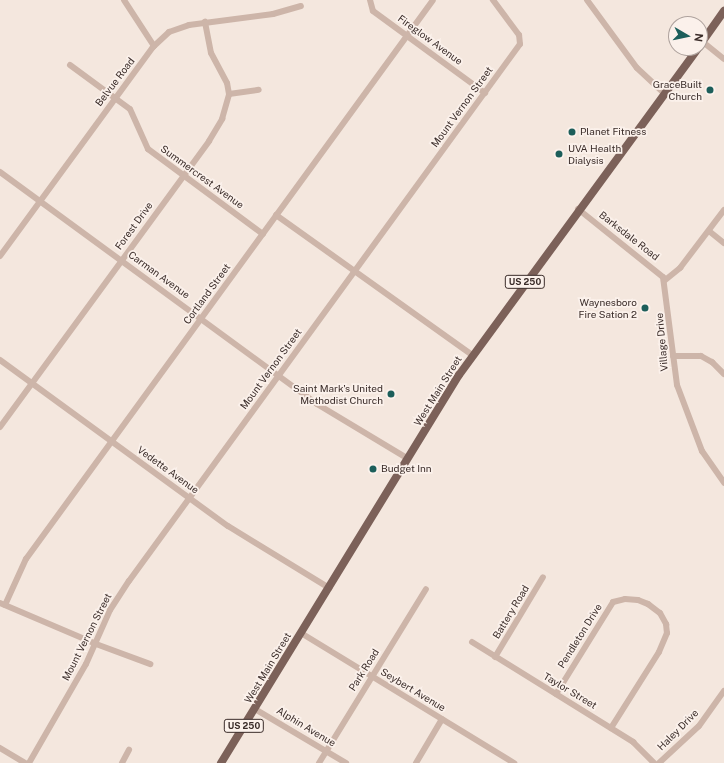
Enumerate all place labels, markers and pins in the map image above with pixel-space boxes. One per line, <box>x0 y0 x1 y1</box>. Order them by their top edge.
place label: GraceBuilt Church <box>653 78 702 102</box>
marker: GraceBuilt Church <box>705 85 715 95</box>
place label: Planet Fitness <box>580 126 646 138</box>
marker: Planet Fitness <box>567 127 577 137</box>
place label: UVA Health Dialysis <box>568 142 621 166</box>
marker: UVA Health Dialysis <box>553 148 565 160</box>
place label: Waynesboro Fire Sation 2 <box>578 296 637 320</box>
marker: Waynesboro Fire Sation 2 <box>640 303 650 313</box>
place label: Saint Mark's United Methodist Church <box>293 382 383 406</box>
marker: Saint Mark's United Methodist Church <box>386 389 396 399</box>
place label: Budget Inn <box>381 463 432 475</box>
marker: Budget Inn <box>368 464 378 474</box>

